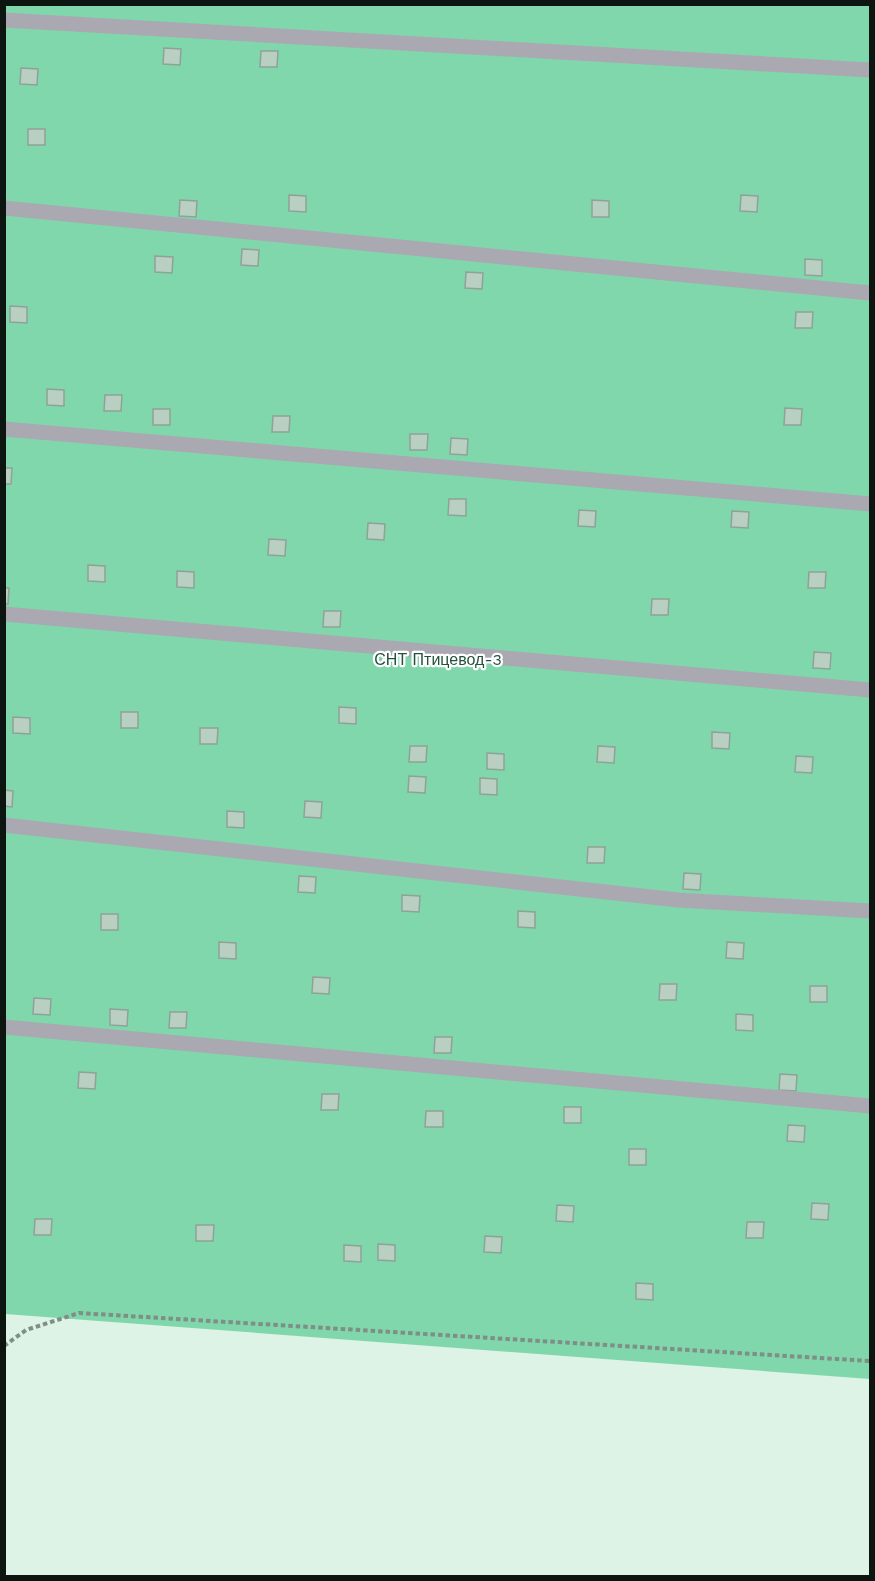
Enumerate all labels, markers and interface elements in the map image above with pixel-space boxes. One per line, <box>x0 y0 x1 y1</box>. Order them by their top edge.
park label: СНТ Птицевод-3 <box>374 650 502 669</box>

